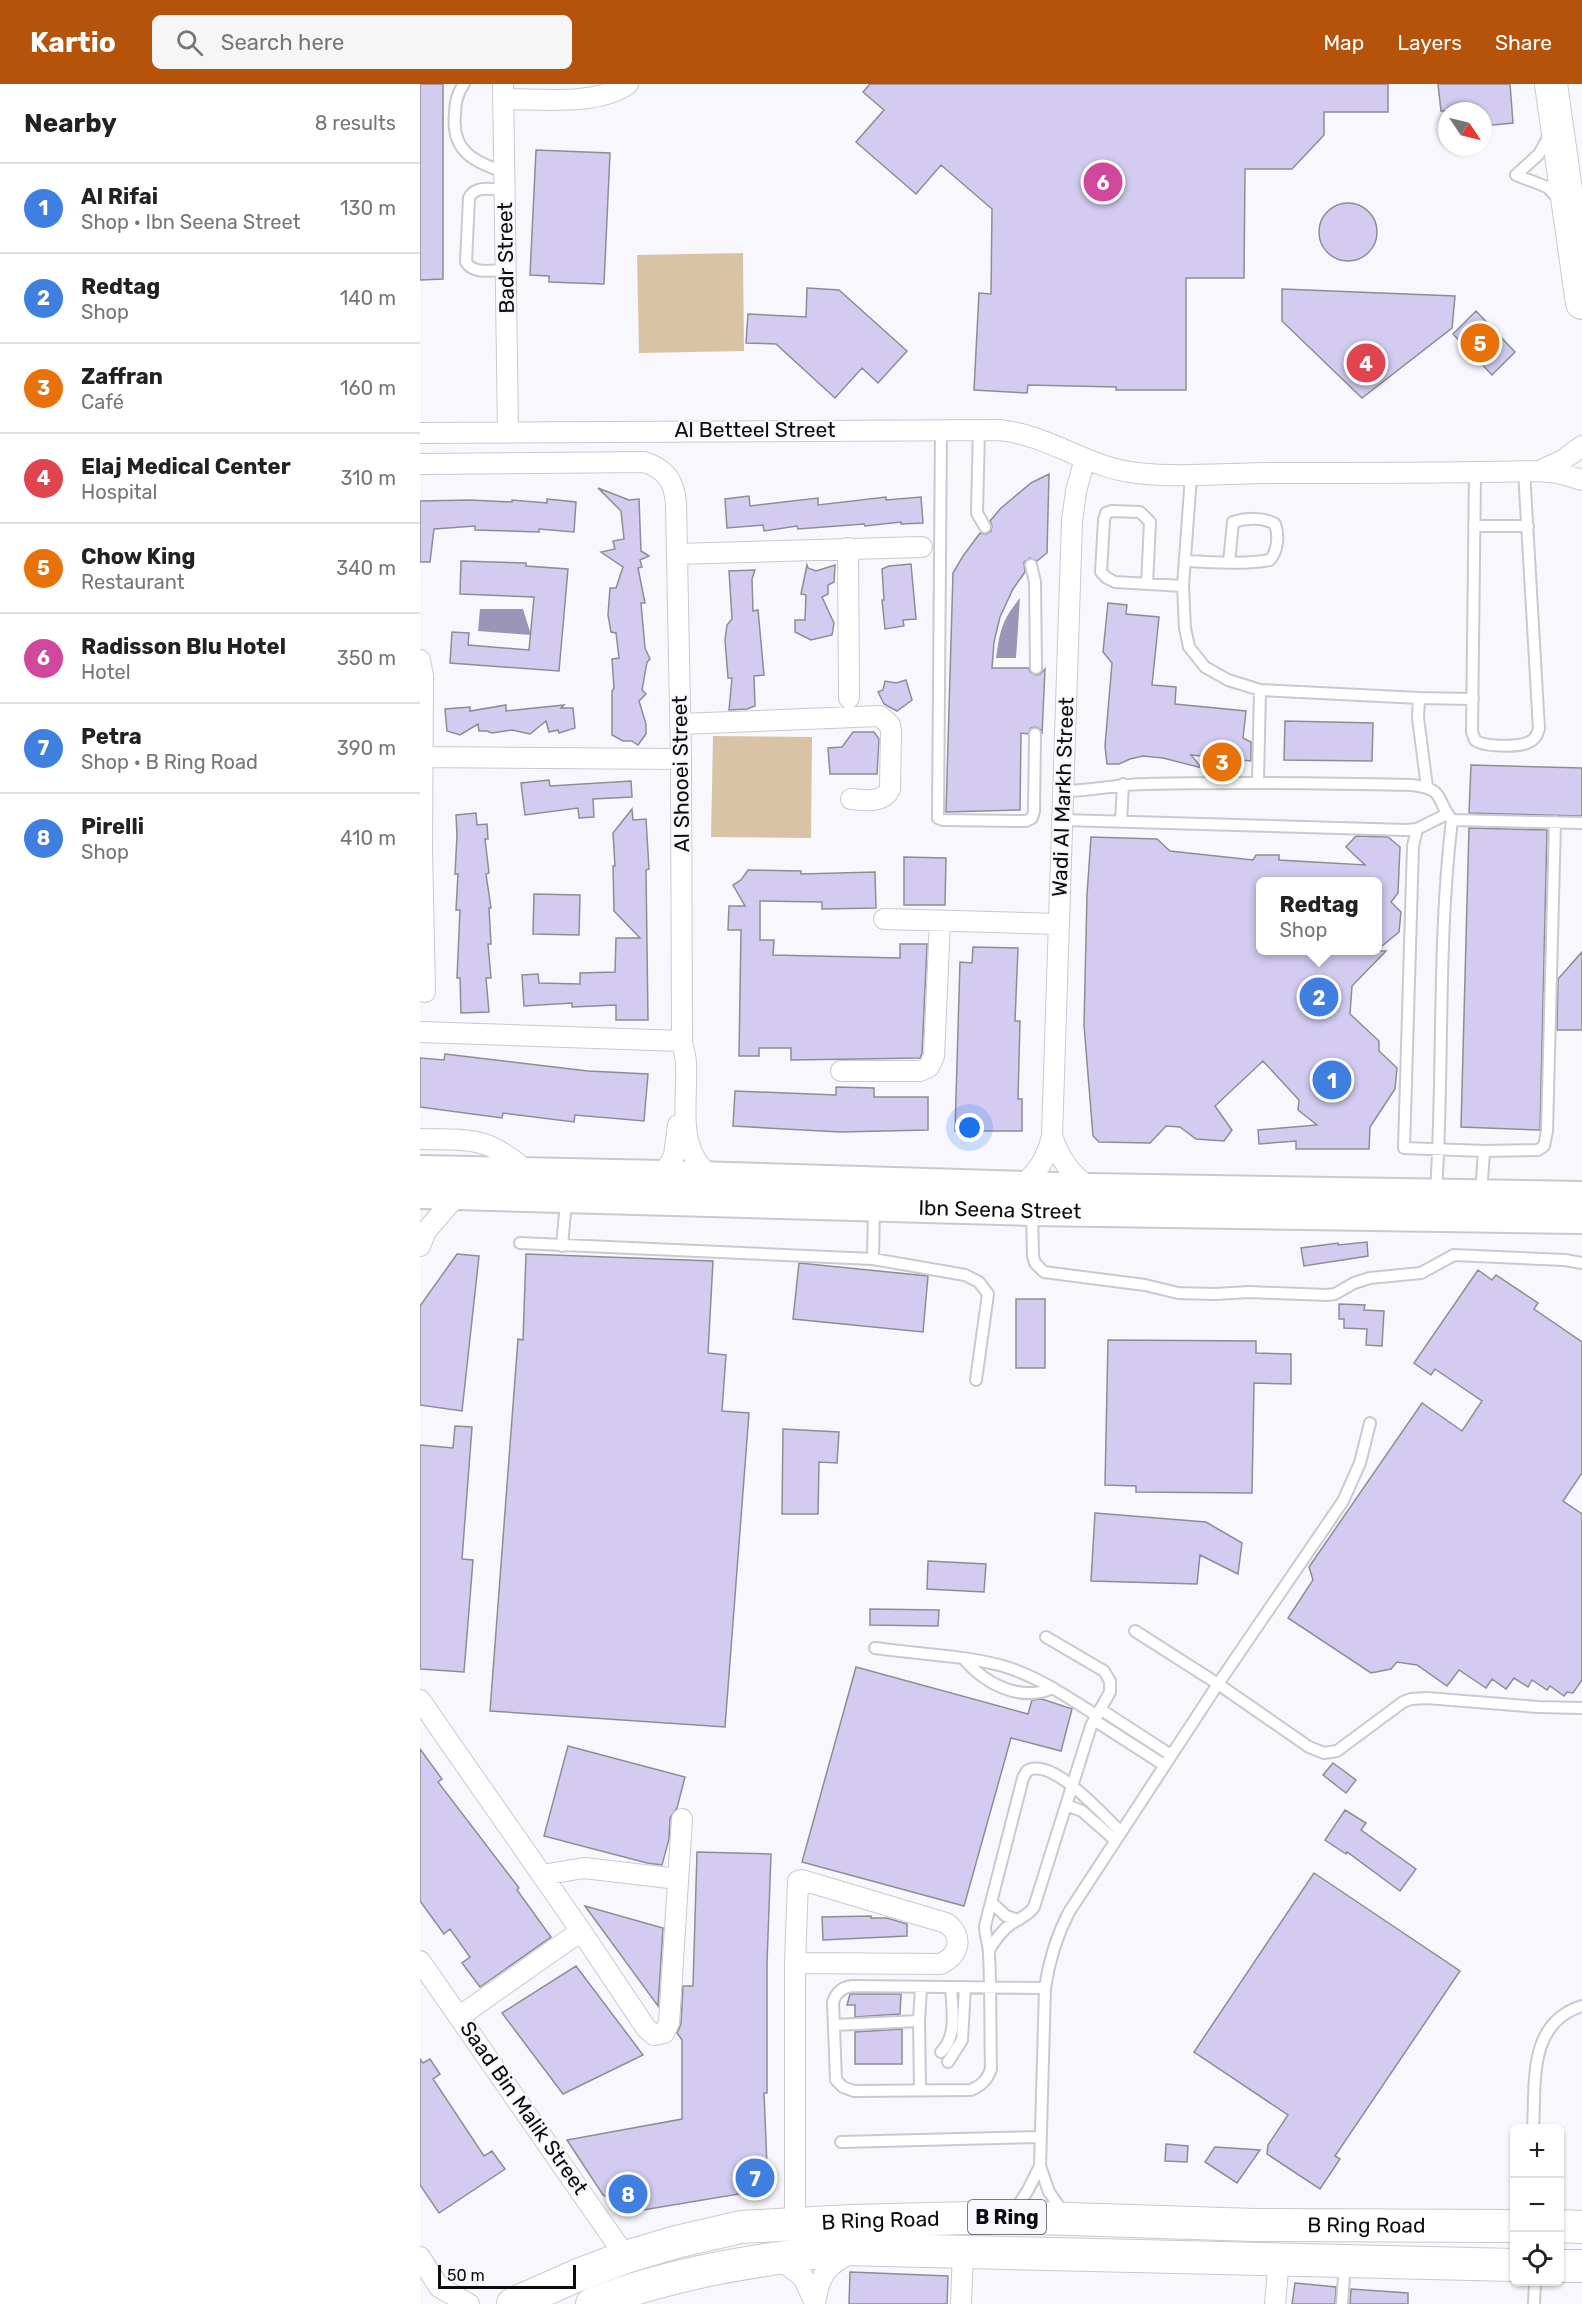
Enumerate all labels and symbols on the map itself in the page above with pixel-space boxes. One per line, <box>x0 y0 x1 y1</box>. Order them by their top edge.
north arrow <box>1438 102 1492 156</box>
pin: 6 <box>1084 160 1122 204</box>
street label: Badr Street <box>492 202 519 314</box>
pin: 5 <box>1460 320 1500 366</box>
pin: 4 <box>1346 340 1386 386</box>
street label: Al Betteel Street <box>675 417 835 442</box>
street label: Al Shooei Street <box>667 695 694 853</box>
street label: Wadi Al Markh Street <box>1047 697 1078 897</box>
pin: 3 <box>1202 740 1242 784</box>
pin: 2 <box>1300 974 1338 1020</box>
pin: 1 <box>1312 1058 1352 1102</box>
your location <box>955 1113 984 1142</box>
street label: Ibn Seena Street <box>918 1195 1081 1224</box>
street label: Saad Bin Malik Street <box>455 2016 594 2199</box>
pin: 7 <box>736 2156 774 2200</box>
pin: 8 <box>608 2172 648 2216</box>
road number: B Ring <box>968 2200 1046 2234</box>
street label: B Ring Road <box>821 2206 940 2235</box>
street label: B Ring Road <box>1307 2212 1425 2238</box>
scale bar <box>438 2262 576 2290</box>

